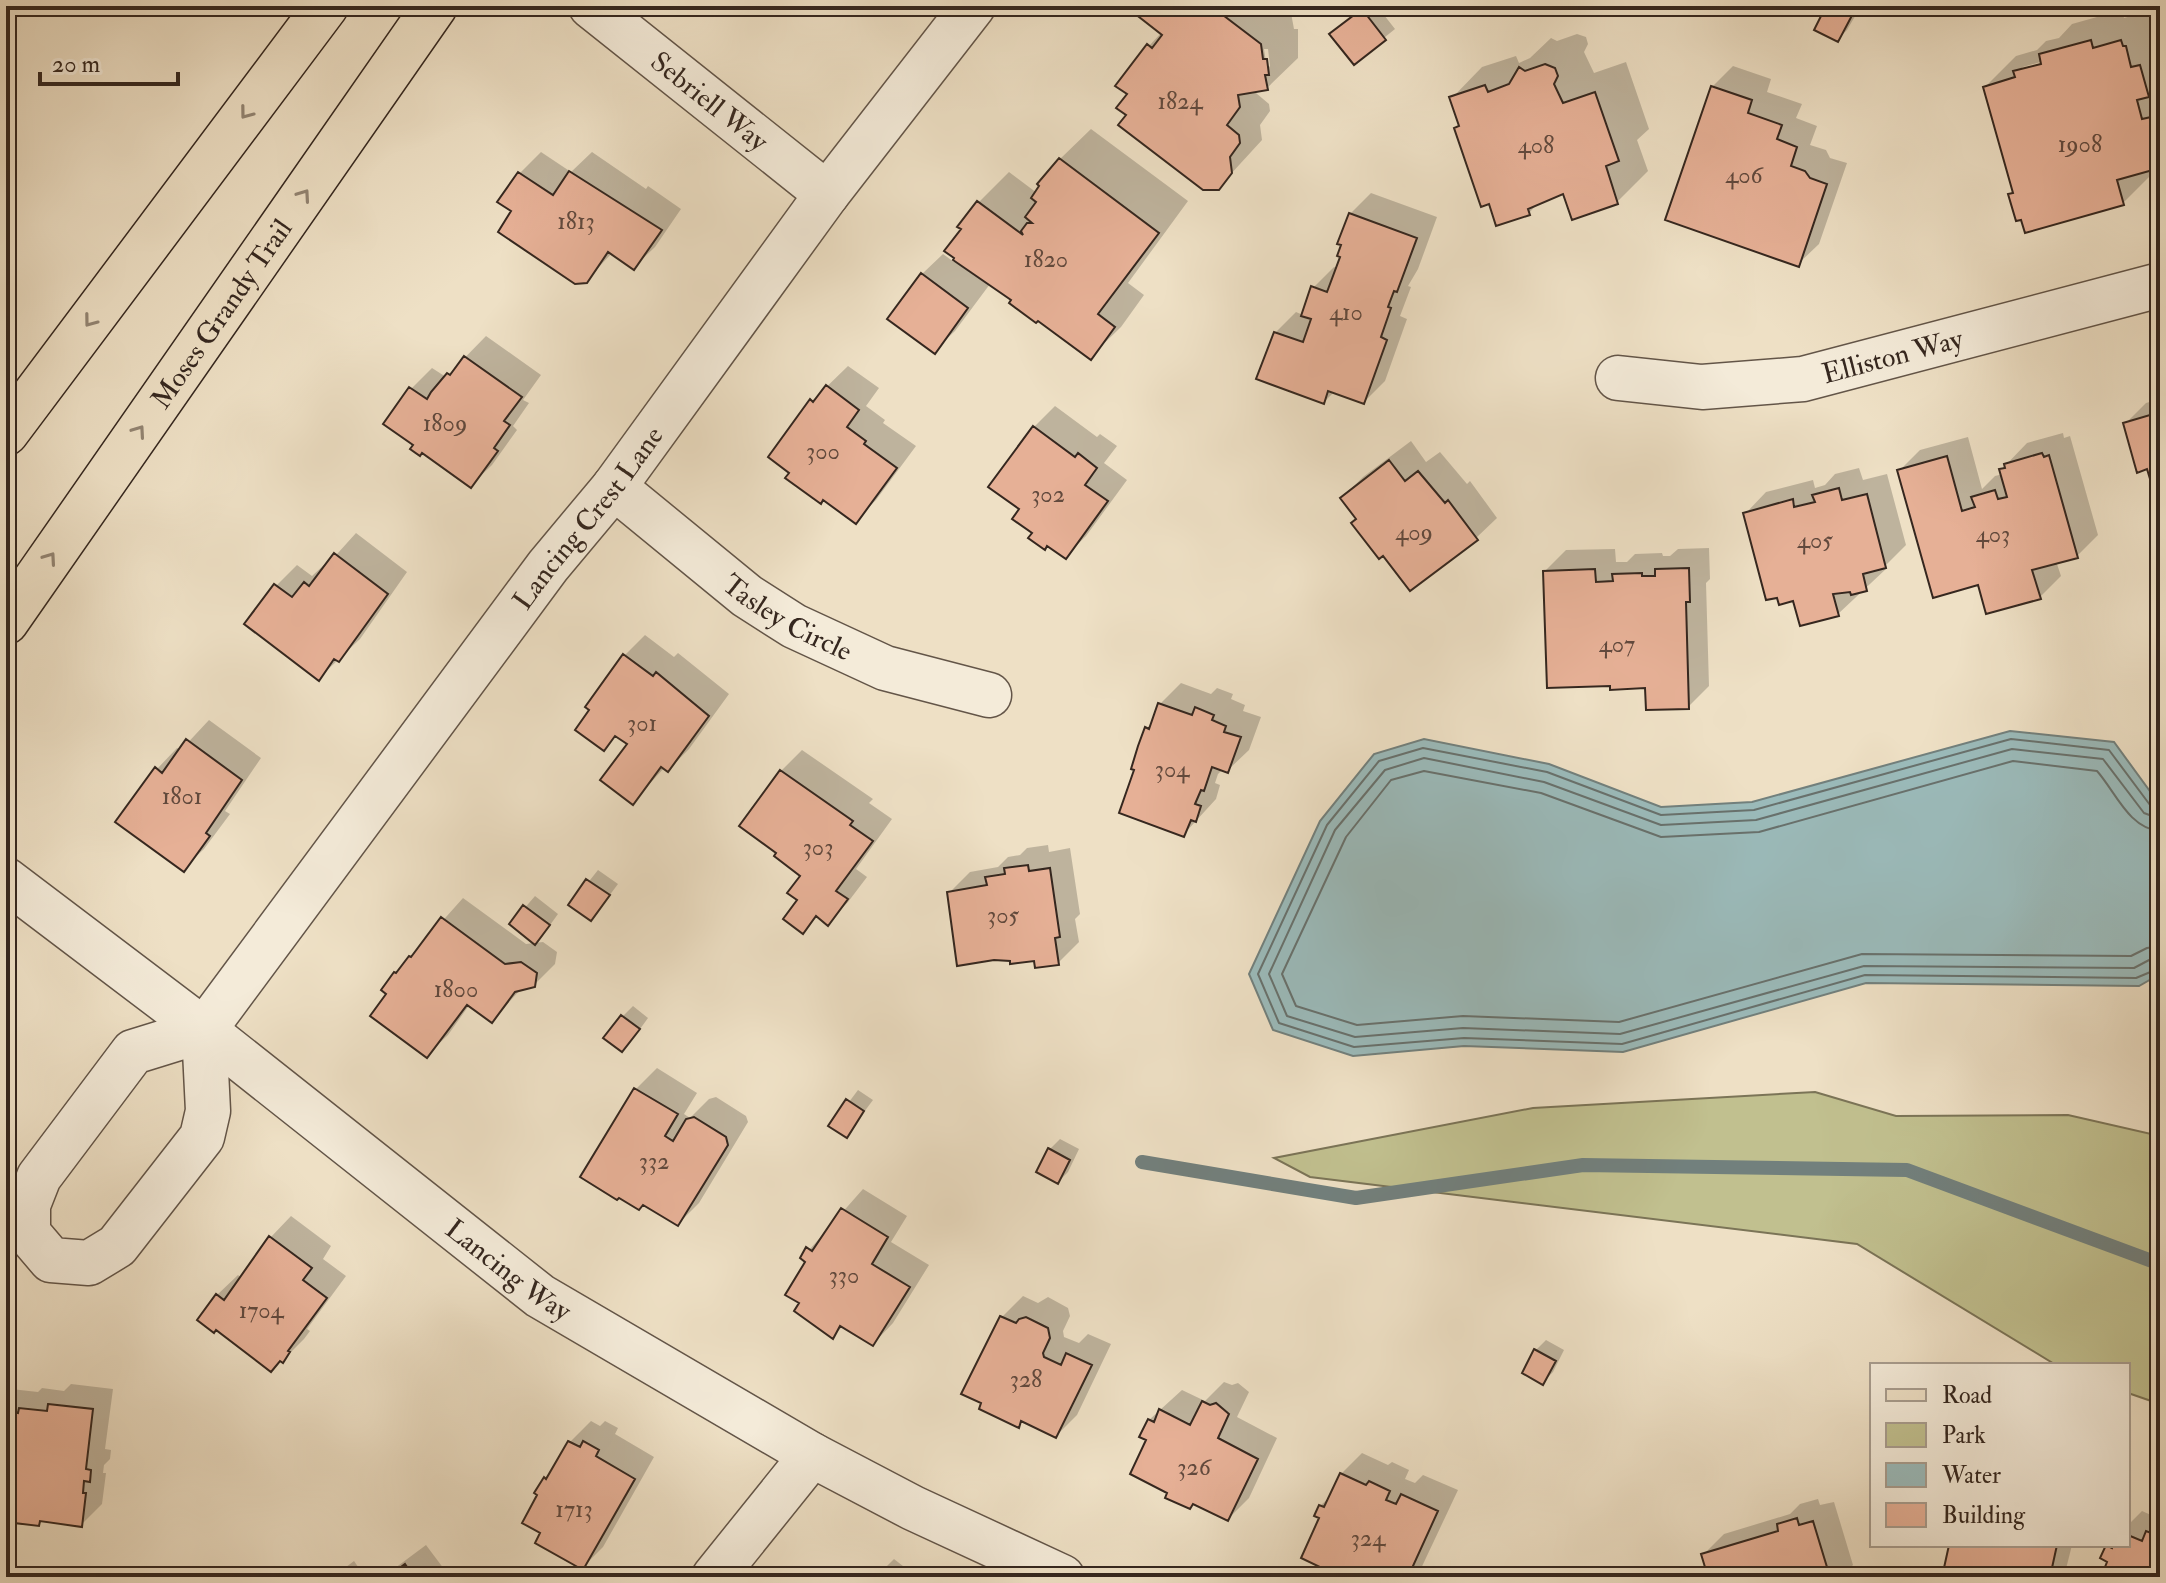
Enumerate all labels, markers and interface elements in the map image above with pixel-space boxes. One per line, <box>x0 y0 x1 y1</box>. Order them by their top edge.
scale bar <box>40 36 178 86</box>
street label: Sebriell Way <box>643 44 775 160</box>
text: 20 m <box>52 49 101 80</box>
house number: 1824 <box>1158 86 1204 117</box>
one-way arrow <box>241 104 256 119</box>
house number: 1908 <box>2058 129 2102 160</box>
house number: 408 <box>1518 130 1554 161</box>
house number: 406 <box>1725 160 1765 191</box>
one-way arrow <box>294 189 309 203</box>
house number: 1813 <box>557 206 595 237</box>
street label: Moses Grandy Trail <box>144 213 300 416</box>
house number: 1820 <box>1024 244 1068 275</box>
house number: 410 <box>1329 297 1363 328</box>
one-way arrow <box>85 312 99 327</box>
street label: Elliston Way <box>1818 322 1967 392</box>
house number: 1809 <box>423 408 467 439</box>
street label: Lancing Crest Lane <box>506 420 672 617</box>
one-way arrow <box>129 425 144 439</box>
house number: 300 <box>806 436 840 467</box>
house number: 302 <box>1031 479 1065 510</box>
house number: 409 <box>1395 517 1433 548</box>
house number: 403 <box>1976 519 2010 550</box>
house number: 405 <box>1797 525 1833 556</box>
one-way arrow <box>40 553 55 567</box>
street label: Tasley Circle <box>715 567 857 669</box>
house number: 407 <box>1599 629 1635 660</box>
house number: 301 <box>627 708 657 739</box>
house number: 304 <box>1155 754 1190 785</box>
house number: 1801 <box>162 781 202 812</box>
house number: 303 <box>803 832 833 863</box>
house number: 305 <box>987 900 1019 931</box>
house number: 1800 <box>434 974 478 1005</box>
house number: 332 <box>639 1146 669 1177</box>
street label: Lancing Way <box>438 1212 577 1330</box>
house number: 330 <box>829 1260 859 1291</box>
house number: 1704 <box>239 1295 284 1326</box>
legend <box>1870 1363 2130 1547</box>
house number: 328 <box>1010 1364 1042 1395</box>
text: Road <box>1942 1380 1992 1411</box>
text: Park <box>1942 1420 1986 1451</box>
house number: 326 <box>1177 1452 1213 1483</box>
text: Water <box>1941 1460 2001 1491</box>
house number: 1713 <box>555 1494 593 1525</box>
text: Building <box>1942 1500 2026 1531</box>
house number: 324 <box>1351 1523 1386 1554</box>

